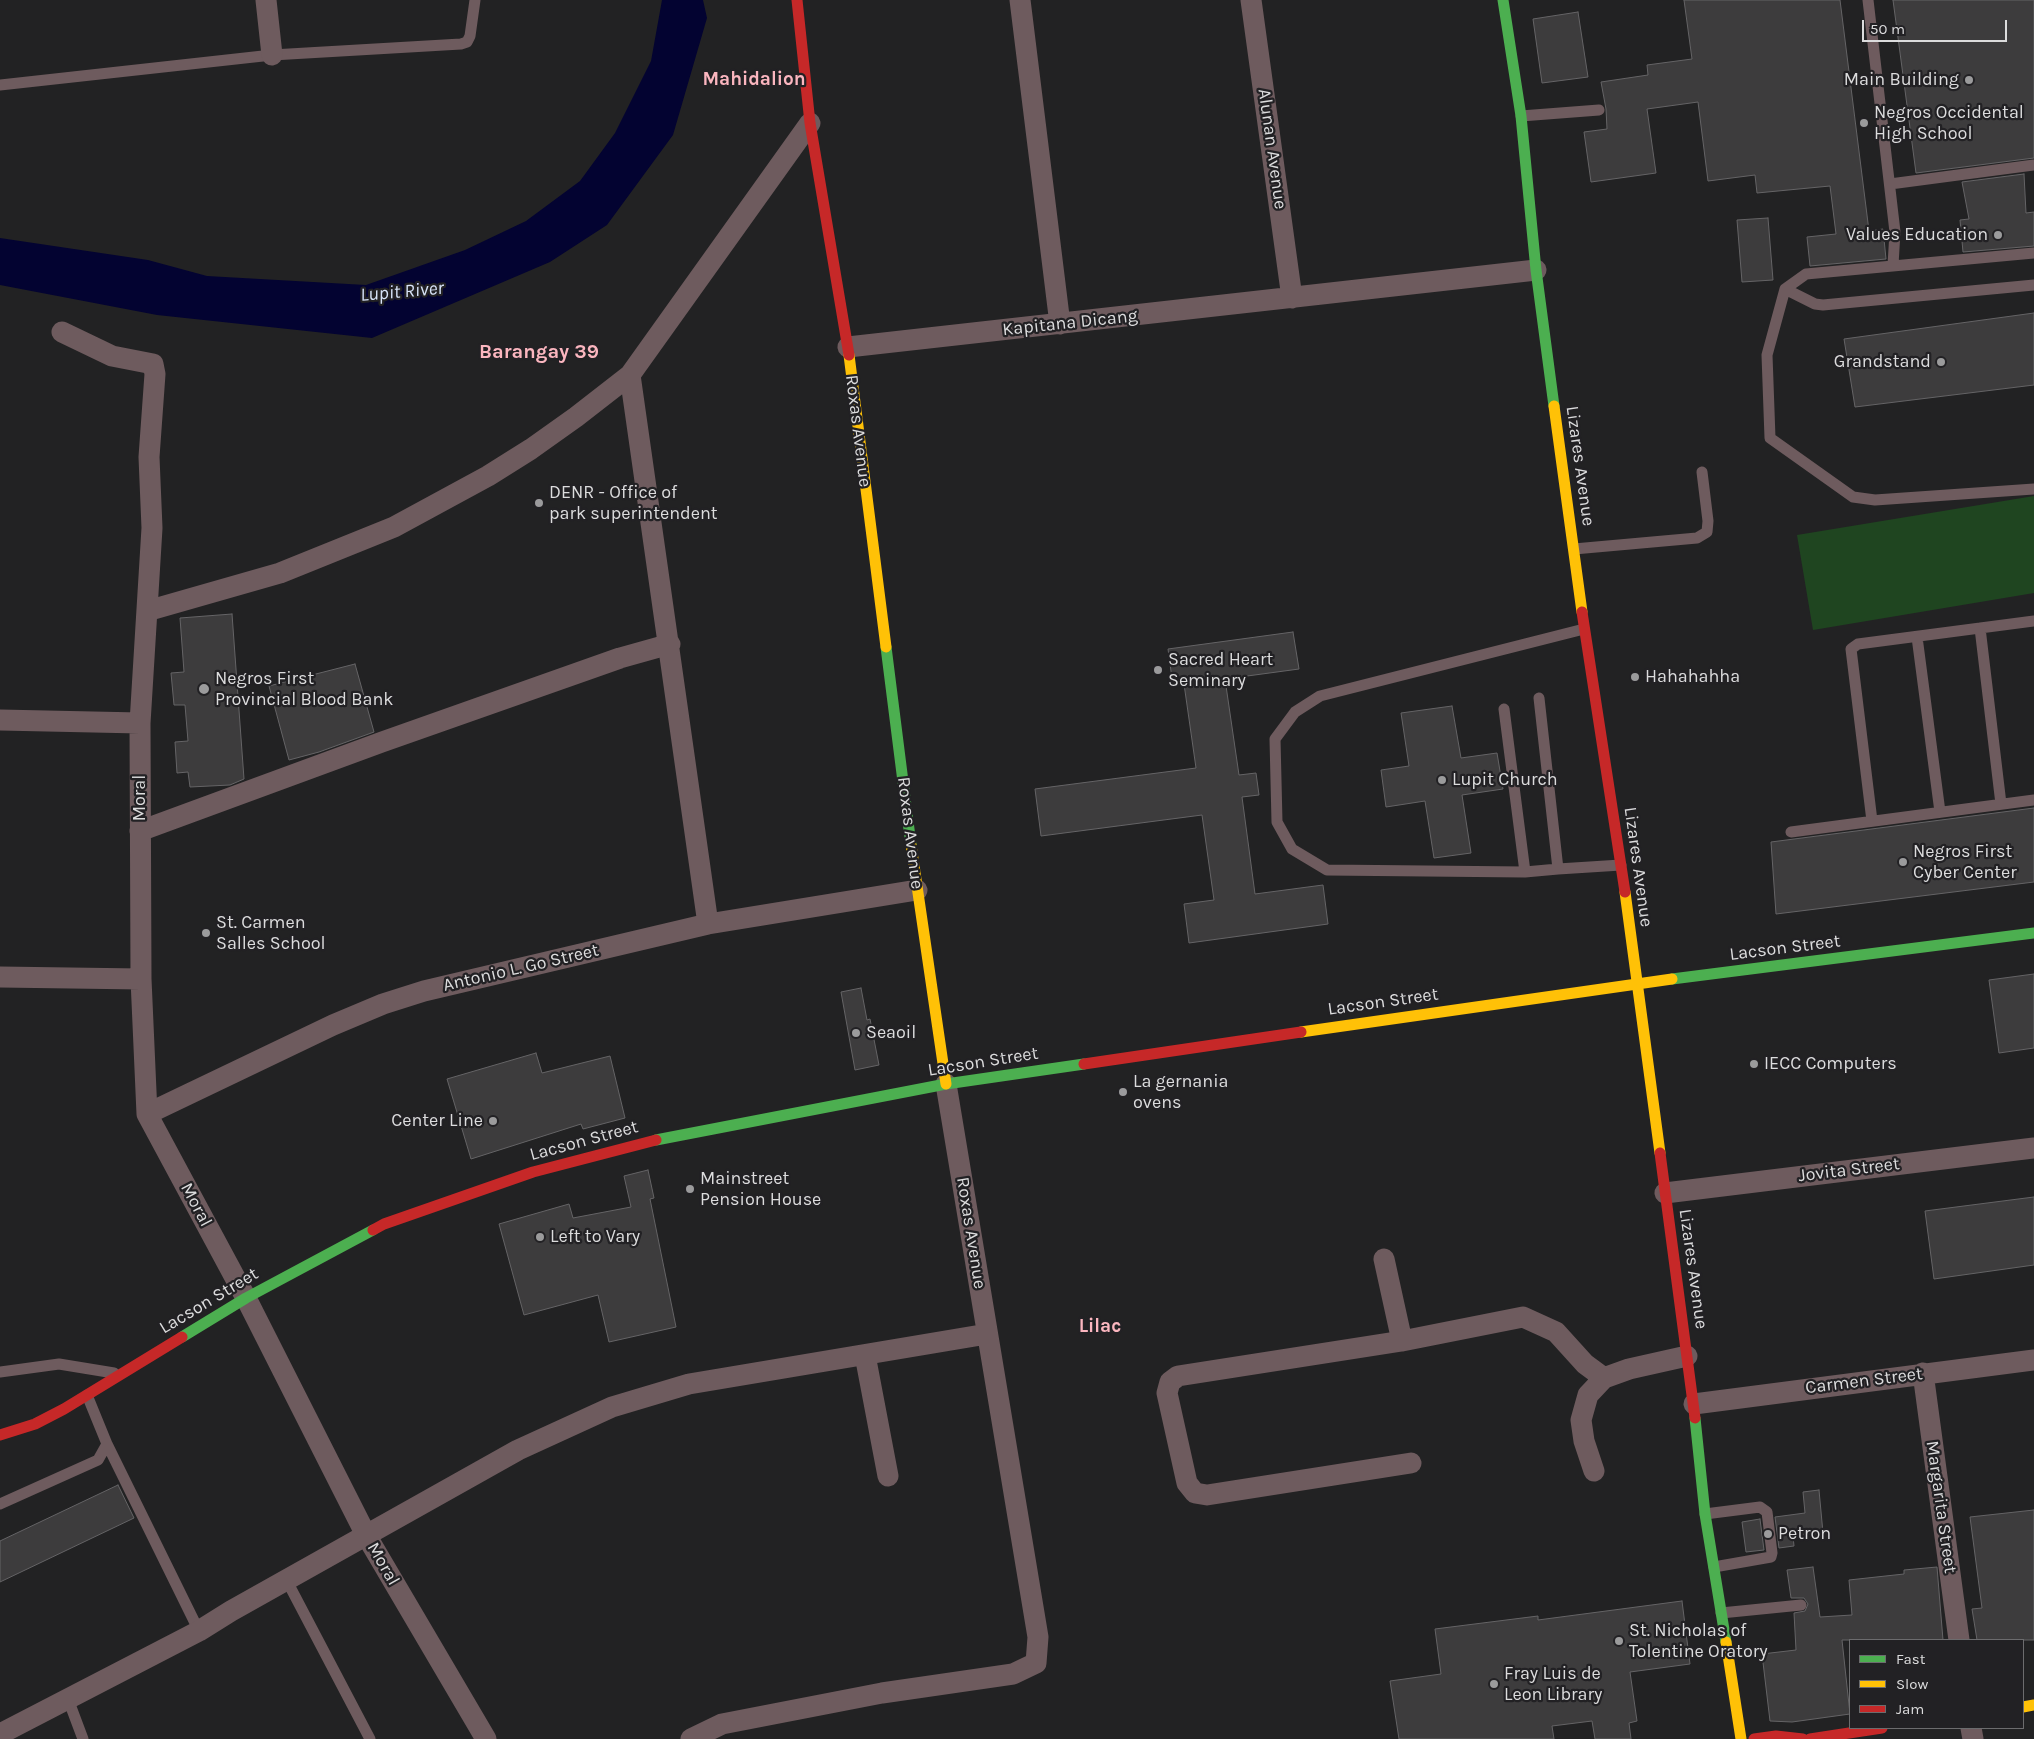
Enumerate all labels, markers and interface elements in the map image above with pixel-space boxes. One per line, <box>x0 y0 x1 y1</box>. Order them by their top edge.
scale bar <box>1864 10 2009 42</box>
text: 50 m <box>1870 20 1905 38</box>
district label: Mahidalion <box>702 69 806 91</box>
place label: Main Building <box>1844 69 1959 91</box>
marker: Main Building <box>1963 74 1975 86</box>
street label: Alunan Avenue <box>1253 87 1291 211</box>
place label: Negros Occidental High School <box>1874 102 2024 144</box>
marker: Negros Occidental High School <box>1858 117 1870 129</box>
place label: Values Education <box>1846 224 1988 246</box>
marker: Values Education <box>1992 229 2004 241</box>
water label: Lupit River <box>359 277 445 307</box>
street label: Kapitana Dicang <box>1001 305 1139 341</box>
district label: Barangay 39 <box>479 340 599 364</box>
place label: Grandstand <box>1834 351 1931 373</box>
marker: Grandstand <box>1935 356 1947 368</box>
street label: Roxas Avenue <box>840 374 876 488</box>
street label: Lizares Avenue <box>1561 405 1599 527</box>
place label: DENR - Office of park superintendent <box>549 482 718 524</box>
marker: DENR - Office of park superintendent <box>533 497 545 509</box>
place label: Sacred Heart Seminary <box>1168 649 1273 692</box>
marker: Sacred Heart Seminary <box>1152 664 1164 676</box>
place label: Hahahahha <box>1645 666 1740 688</box>
place label: Negros First Provincial Blood Bank <box>215 668 393 711</box>
marker: Hahahahha <box>1629 671 1641 683</box>
marker: Negros First Provincial Blood Bank <box>197 682 211 696</box>
place label: Lupit Church <box>1452 769 1558 791</box>
marker: Lupit Church <box>1436 774 1448 786</box>
street label: Moral <box>129 775 151 821</box>
street label: Roxas Avenue <box>892 776 928 890</box>
street label: Lizares Avenue <box>1619 806 1657 928</box>
place label: Negros First Cyber Center <box>1913 841 2017 884</box>
marker: Negros First Cyber Center <box>1897 856 1909 868</box>
place label: St. Carmen Salles School <box>216 912 326 954</box>
marker: St. Carmen Salles School <box>200 927 212 939</box>
street label: Lacson Street <box>1728 930 1842 966</box>
street label: Antonio L. Go Street <box>441 940 601 996</box>
street label: Lacson Street <box>1326 984 1440 1020</box>
place label: Seaoil <box>866 1022 916 1044</box>
marker: Seaoil <box>850 1027 862 1039</box>
street label: Lacson Street <box>926 1043 1040 1081</box>
place label: IECC Computers <box>1764 1053 1897 1075</box>
marker: IECC Computers <box>1748 1058 1760 1070</box>
place label: La gernania ovens <box>1133 1071 1228 1114</box>
marker: La gernania ovens <box>1117 1086 1129 1098</box>
place label: Center Line <box>391 1110 483 1132</box>
marker: Center Line <box>487 1115 499 1127</box>
street label: Lacson Street <box>527 1116 641 1166</box>
street label: Jovita Street <box>1797 1153 1901 1187</box>
place label: Mainstreet Pension House <box>700 1168 821 1210</box>
street label: Roxas Avenue <box>951 1176 991 1290</box>
street label: Moral <box>176 1179 216 1231</box>
marker: Mainstreet Pension House <box>684 1183 696 1195</box>
street label: Lizares Avenue <box>1674 1208 1712 1330</box>
place label: Left to Vary <box>550 1226 640 1248</box>
marker: Left to Vary <box>534 1231 546 1243</box>
street label: Lacson Street <box>156 1263 262 1339</box>
district label: Lilac <box>1079 1316 1121 1338</box>
street label: Carmen Street <box>1804 1363 1924 1399</box>
street label: Margarita Street <box>1921 1439 1961 1575</box>
place label: Petron <box>1778 1523 1831 1545</box>
marker: Petron <box>1762 1528 1774 1540</box>
street label: Moral <box>362 1538 404 1590</box>
place label: St. Nicholas of Tolentine Oratory <box>1629 1620 1768 1662</box>
marker: St. Nicholas of Tolentine Oratory <box>1613 1635 1625 1647</box>
legend <box>1849 1639 2024 1729</box>
text: Fast <box>1896 1650 1925 1668</box>
place label: Fray Luis de Leon Library <box>1504 1663 1602 1706</box>
text: Slow <box>1896 1675 1928 1693</box>
marker: Fray Luis de Leon Library <box>1488 1678 1500 1690</box>
text: Jam <box>1896 1700 1924 1718</box>

